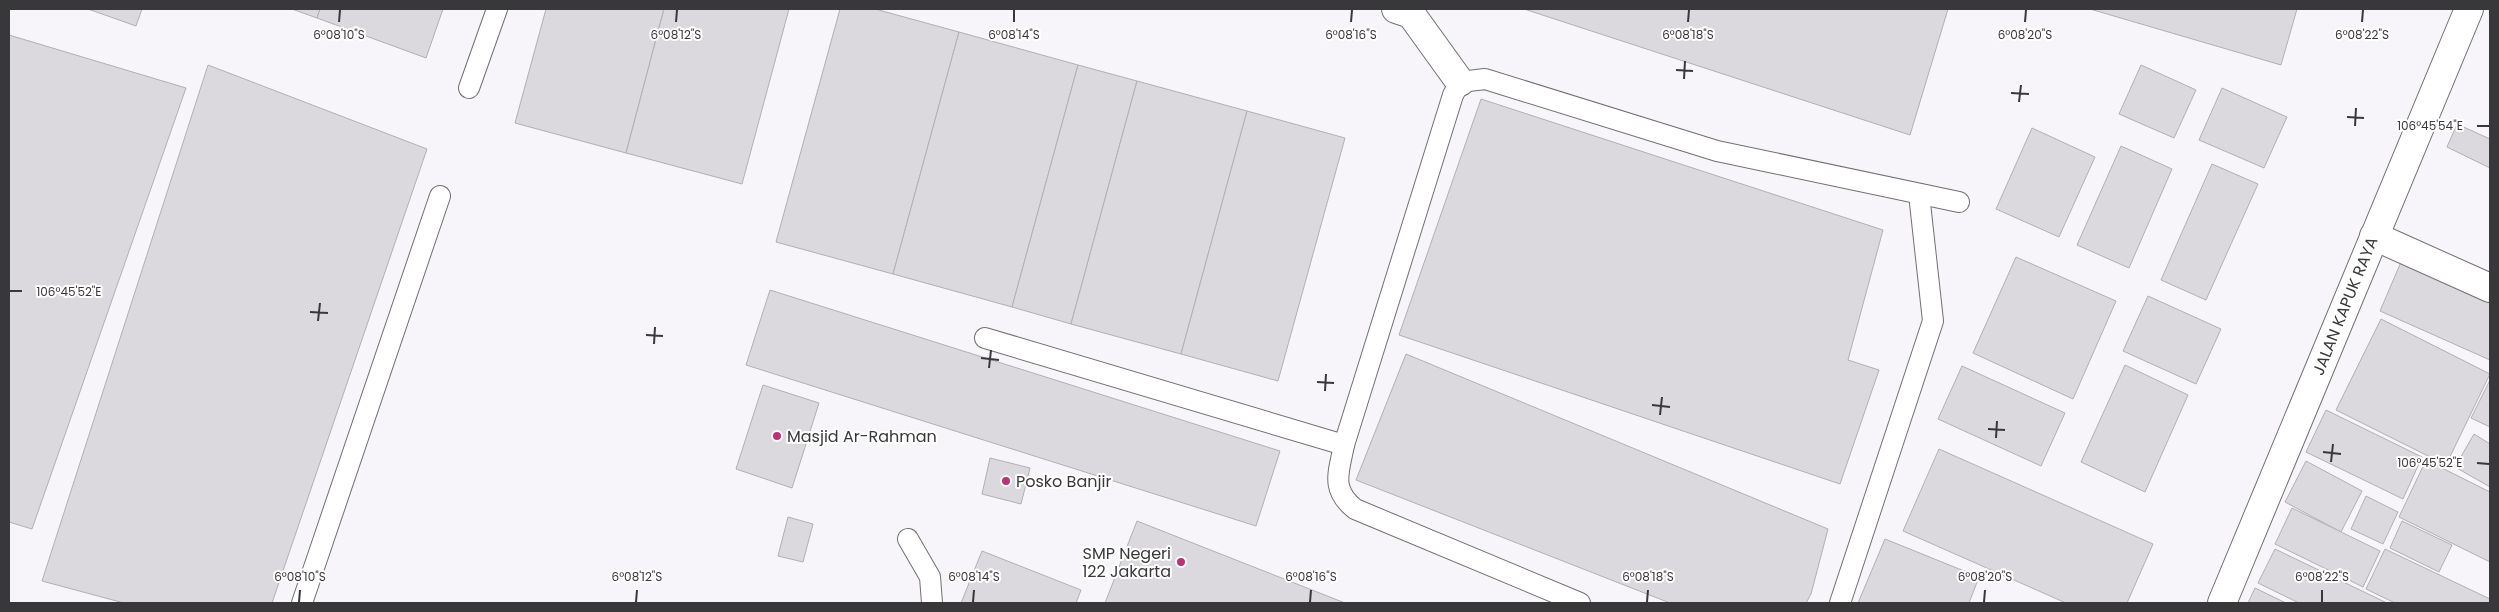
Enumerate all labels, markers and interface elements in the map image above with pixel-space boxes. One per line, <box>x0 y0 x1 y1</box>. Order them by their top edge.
text: 6°08'10"S <box>313 26 365 43</box>
text: 6°08'12"S <box>651 26 701 43</box>
text: 6°08'14"S <box>988 26 1040 43</box>
text: 6°08'16"S <box>1325 26 1377 43</box>
text: 6°08'18"S <box>1662 26 1714 43</box>
text: 6°08'20"S <box>1998 26 2052 43</box>
text: 6°08'22"S <box>2335 26 2389 43</box>
text: 106°45'54"E <box>2397 117 2463 134</box>
street label: JALAN KAPUK RAYA <box>2307 233 2383 379</box>
text: 106°45'52"E <box>36 283 102 300</box>
place label: Masjid Ar-Rahman <box>787 425 937 448</box>
marker: Masjid Ar-Rahman <box>771 430 783 442</box>
text: 106°45'52"E <box>2397 454 2463 471</box>
place label: Posko Banjir <box>1016 470 1111 493</box>
marker: Posko Banjir <box>1000 475 1012 487</box>
place label: SMP Negeri 122 Jakarta <box>1082 542 1171 583</box>
marker: SMP Negeri 122 Jakarta <box>1175 556 1187 568</box>
text: 6°08'10"S <box>274 568 326 585</box>
text: 6°08'12"S <box>612 568 662 585</box>
text: 6°08'14"S <box>948 568 1000 585</box>
text: 6°08'16"S <box>1285 568 1337 585</box>
text: 6°08'18"S <box>1622 568 1674 585</box>
text: 6°08'20"S <box>1958 568 2012 585</box>
text: 6°08'22"S <box>2295 568 2349 585</box>

